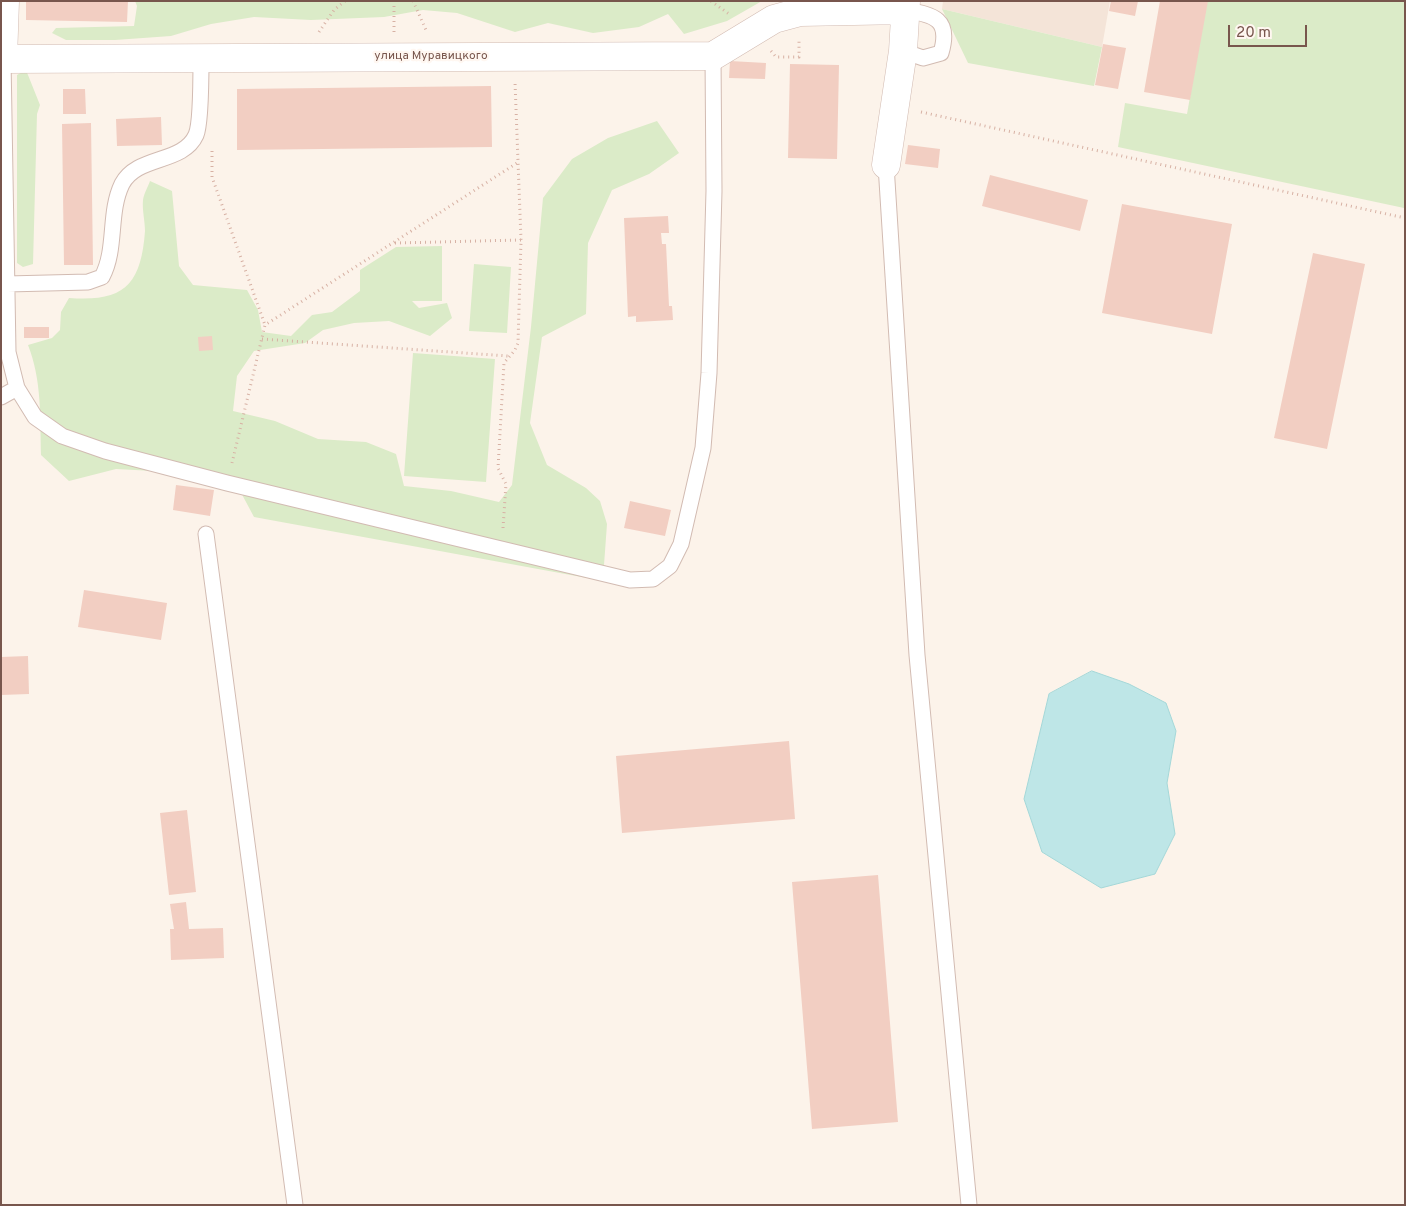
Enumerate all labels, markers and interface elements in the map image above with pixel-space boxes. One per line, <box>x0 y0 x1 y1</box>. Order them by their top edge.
scale bar <box>1231 15 1310 47</box>
text: 20 m <box>1236 24 1271 43</box>
street label: улица Муравицкого <box>374 50 488 64</box>

